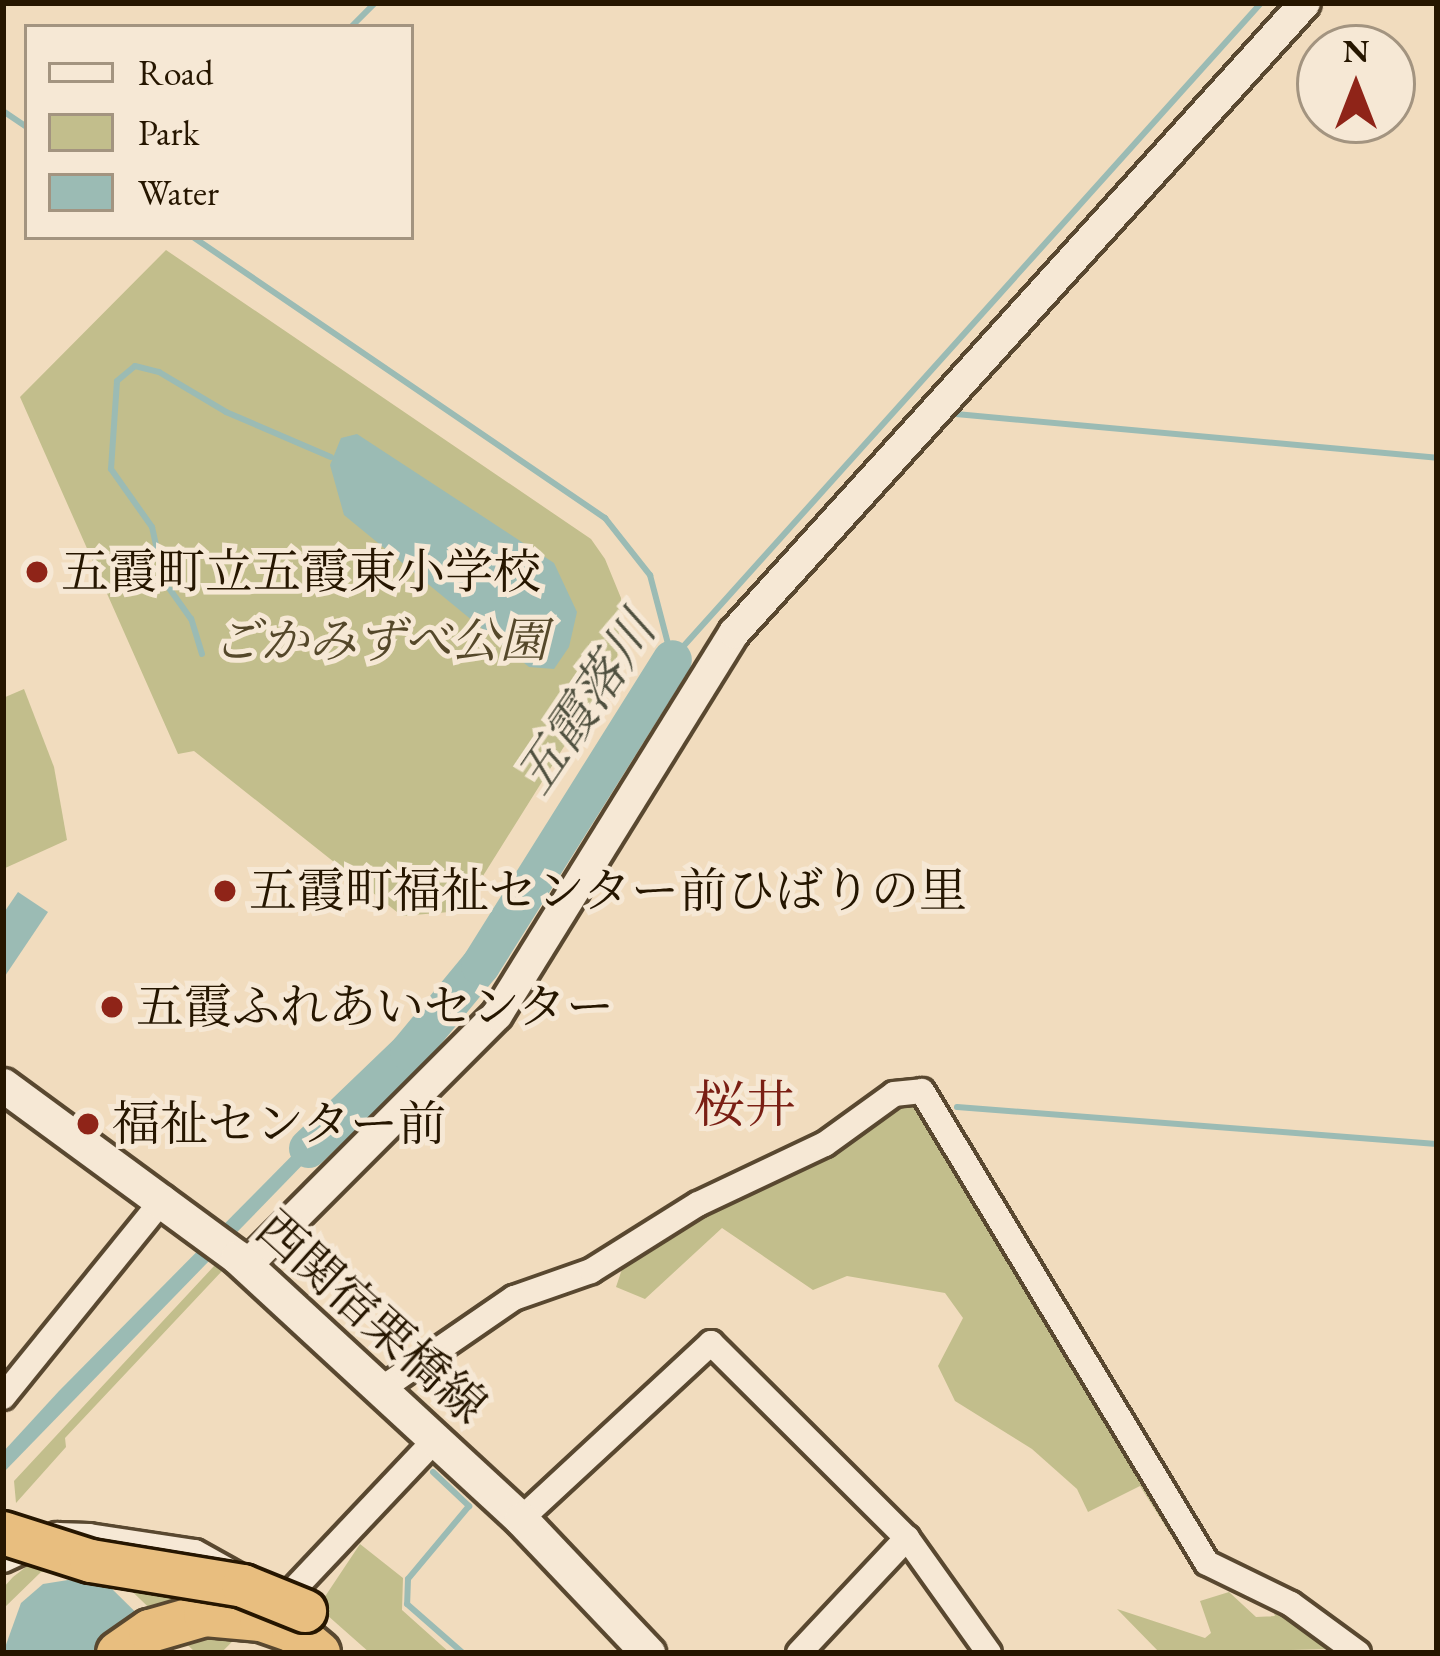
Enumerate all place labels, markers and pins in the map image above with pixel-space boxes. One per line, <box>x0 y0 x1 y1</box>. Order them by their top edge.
place label: 五霞町立五霞東小学校 <box>61 543 541 601</box>
marker: 五霞町立五霞東小学校 <box>24 559 50 585</box>
place label: 五霞町福祉センター前ひばりの里 <box>249 862 969 920</box>
marker: 五霞町福祉センター前ひばりの里 <box>212 878 238 904</box>
place label: 五霞ふれあいセンター <box>136 978 616 1036</box>
marker: 五霞ふれあいセンター <box>99 994 125 1020</box>
place label: 福祉センター前 <box>112 1095 448 1153</box>
marker: 福祉センター前 <box>75 1111 101 1137</box>

